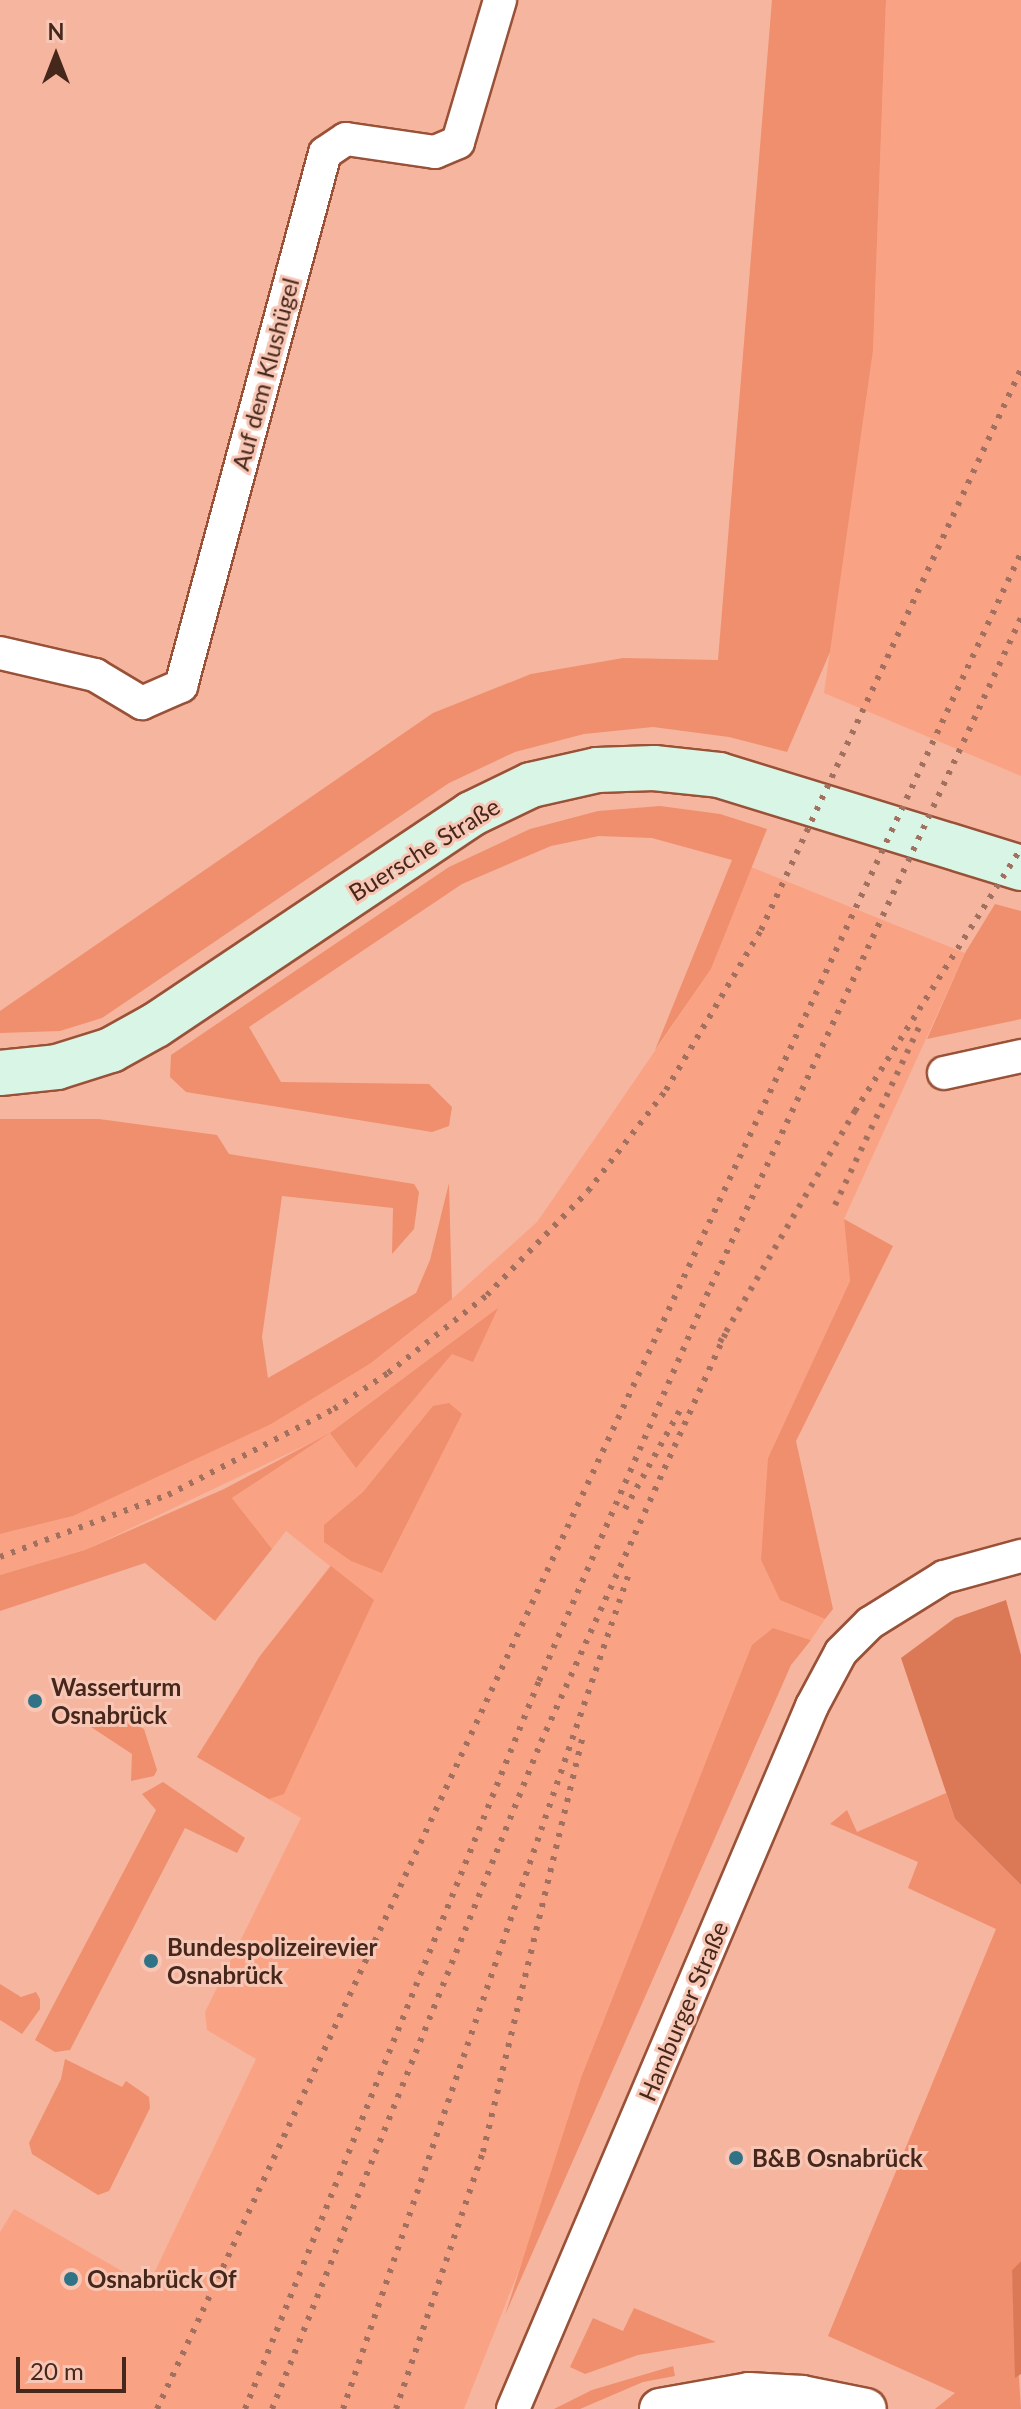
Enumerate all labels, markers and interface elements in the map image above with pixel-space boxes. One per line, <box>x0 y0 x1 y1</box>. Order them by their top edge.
north arrow <box>16 16 96 96</box>
text: N <box>48 18 64 45</box>
street label: Auf dem Klushügel <box>225 274 305 474</box>
street label: Buersche Straße <box>343 791 505 907</box>
place label: Wasserturm Osnabrück <box>51 1673 181 1729</box>
marker: Wasserturm Osnabrück <box>26 1692 44 1710</box>
street label: Hamburger Straße <box>632 1917 734 2105</box>
place label: Bundespolizeirevier Osnabrück <box>167 1933 377 1989</box>
marker: Bundespolizeirevier Osnabrück <box>142 1952 160 1970</box>
place label: B&B Osnabrück <box>752 2144 923 2172</box>
marker: B&B Osnabrück <box>727 2149 745 2167</box>
place label: Osnabrück Of <box>87 2265 237 2293</box>
marker: Osnabrück Of <box>62 2270 80 2288</box>
scale bar <box>20 2341 130 2391</box>
text: 20 m <box>30 2356 84 2385</box>

